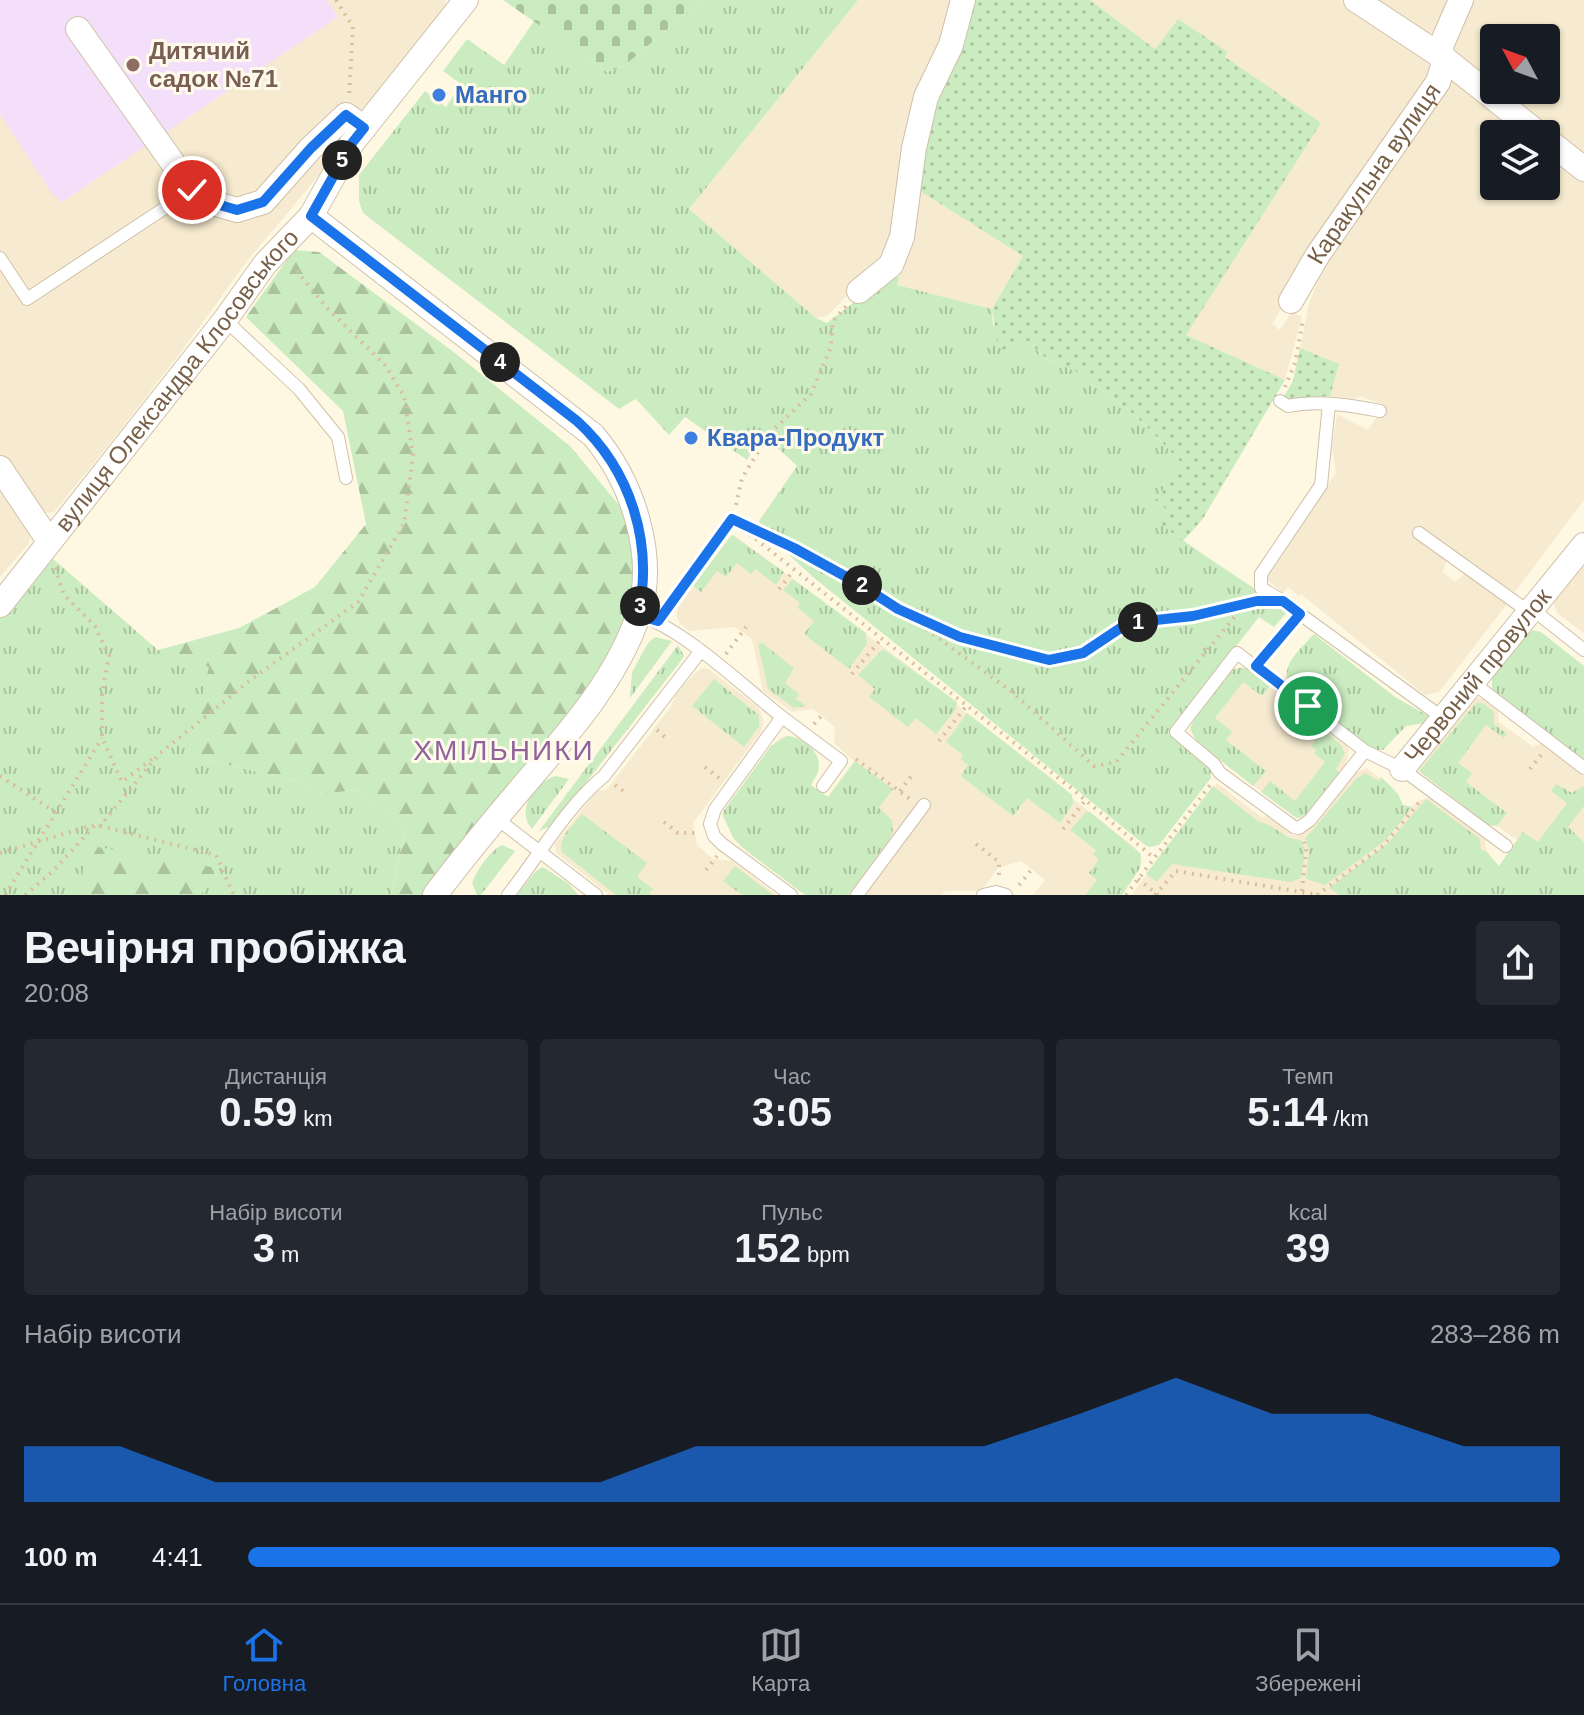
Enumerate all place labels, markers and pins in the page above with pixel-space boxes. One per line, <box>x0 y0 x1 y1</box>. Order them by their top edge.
place label: Дитячий садок №71 <box>149 37 278 92</box>
marker: Дитячий садок №71 <box>124 56 142 74</box>
place label: Манго <box>455 81 527 108</box>
marker: Манго <box>430 86 448 104</box>
pin: 5 <box>322 140 362 180</box>
pin <box>158 156 226 224</box>
pin: 4 <box>480 342 520 382</box>
place label: Квара-Продукт <box>707 424 885 451</box>
marker: Квара-Продукт <box>682 429 700 447</box>
pin: 2 <box>842 565 882 605</box>
pin: 3 <box>620 586 660 626</box>
pin: 1 <box>1118 602 1158 642</box>
pin <box>1274 672 1342 740</box>

